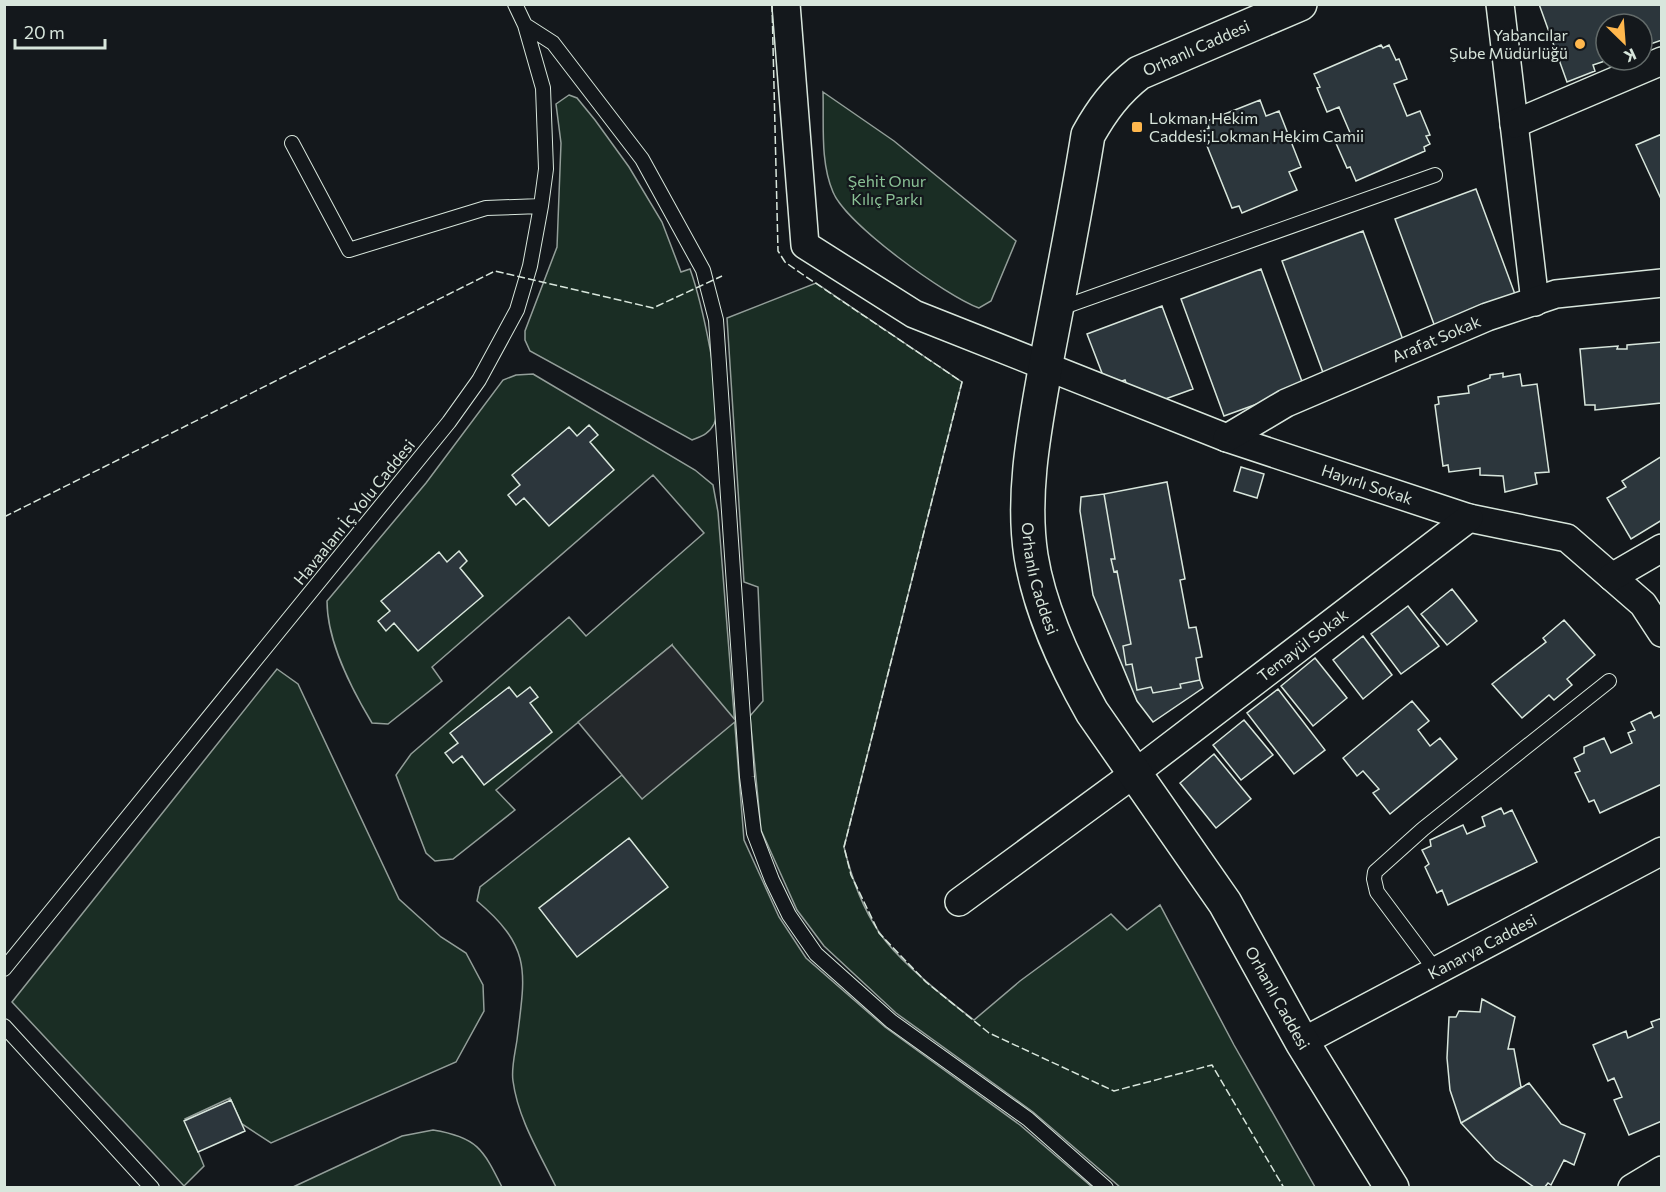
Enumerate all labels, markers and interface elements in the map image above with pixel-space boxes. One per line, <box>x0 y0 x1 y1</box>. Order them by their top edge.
scale bar <box>15 12 105 50</box>
north arrow <box>1594 12 1654 72</box>
street label: Orhanlı Caddesi <box>1139 15 1252 80</box>
text: 20 m <box>24 21 65 43</box>
place label: Yabancılar Şube Müdürlüğü <box>1449 25 1569 62</box>
marker: Yabancılar Şube Müdürlüğü <box>1573 37 1587 51</box>
text: K <box>1621 45 1640 67</box>
place label: Lokman Hekim Caddesi;Lokman Hekim Camii <box>1149 108 1364 145</box>
marker: Lokman Hekim Caddesi;Lokman Hekim Camii <box>1130 120 1144 134</box>
park label: Şehit Onur Kılıç Parkı <box>848 171 927 208</box>
street label: Arafat Sokak <box>1389 311 1484 366</box>
street label: Havaalanı İç Yolu Caddesi <box>289 435 418 588</box>
street label: Hayırlı Sokak <box>1319 460 1416 508</box>
street label: Orhanlı Caddesi <box>1019 522 1063 637</box>
street label: Temayül Sokak <box>1253 604 1351 685</box>
street label: Kanarya Caddesi <box>1424 909 1540 983</box>
street label: Orhanlı Caddesi <box>1242 943 1314 1053</box>

